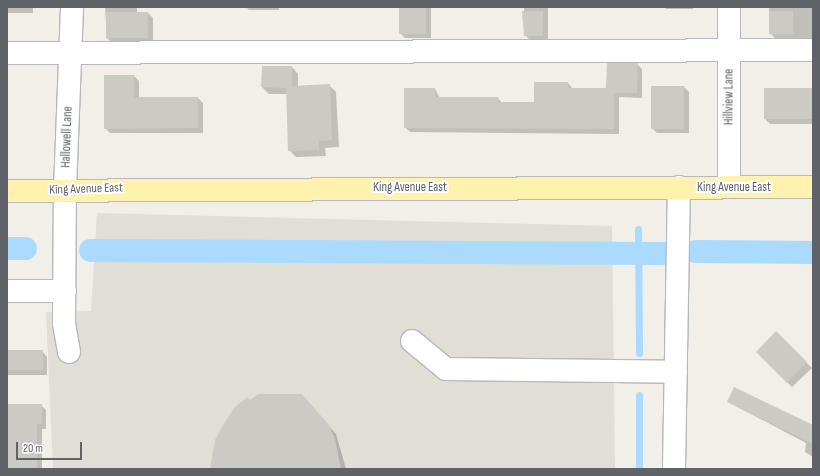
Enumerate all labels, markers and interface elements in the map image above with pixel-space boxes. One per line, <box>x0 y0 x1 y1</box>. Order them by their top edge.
street label: Hillview Lane <box>721 69 737 125</box>
street label: Hallowell Lane <box>58 106 76 168</box>
street label: King Avenue East <box>373 179 447 195</box>
street label: King Avenue East <box>697 179 771 195</box>
street label: King Avenue East <box>49 180 123 198</box>
scale bar <box>18 434 84 460</box>
text: 20 m <box>23 441 43 456</box>

